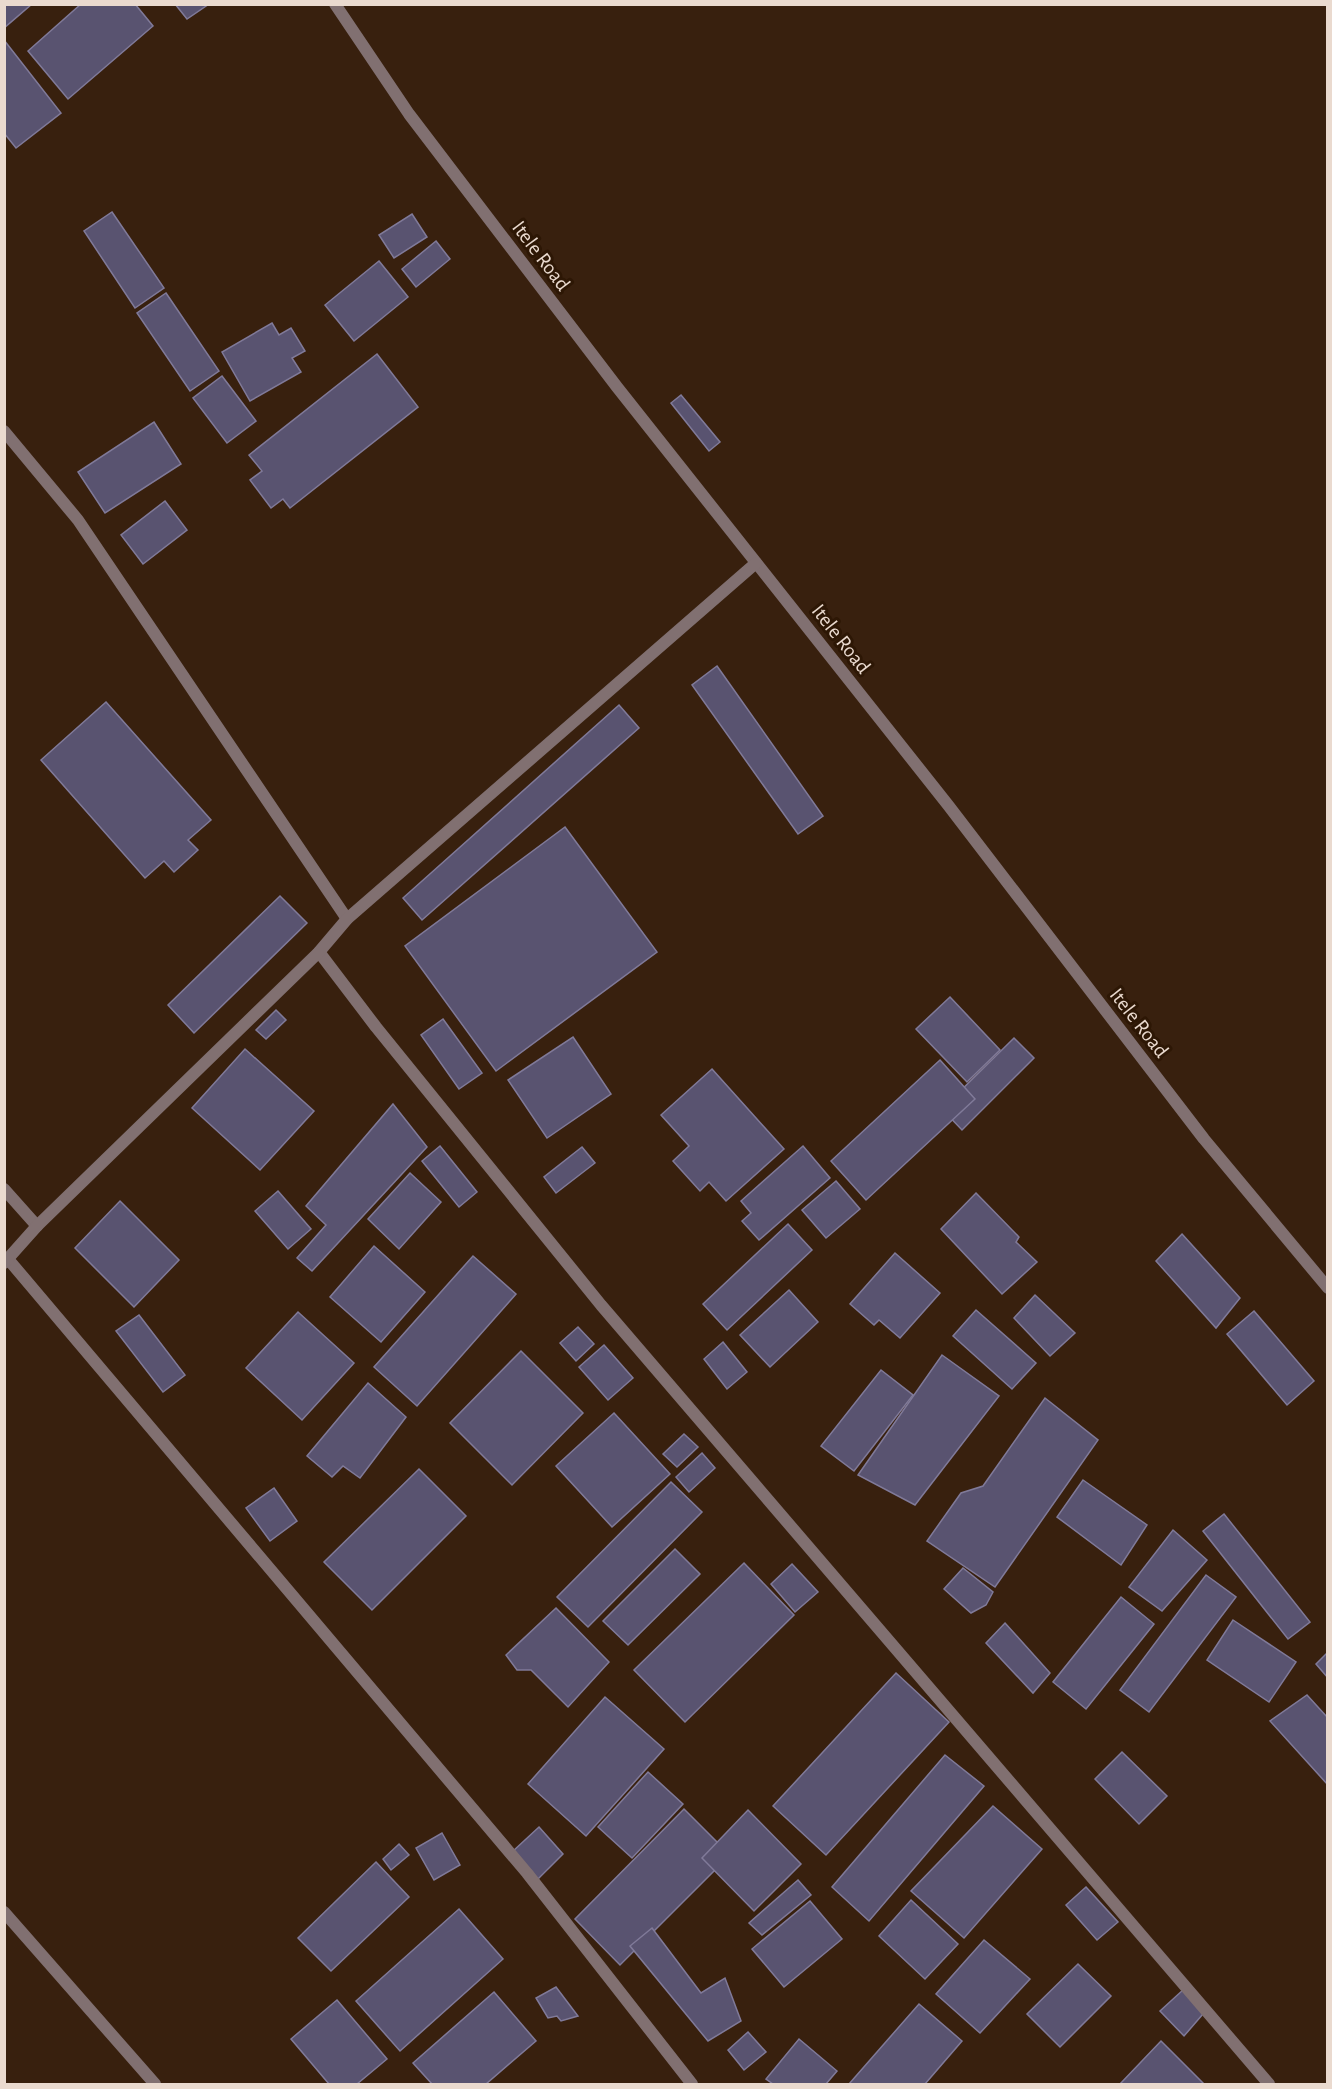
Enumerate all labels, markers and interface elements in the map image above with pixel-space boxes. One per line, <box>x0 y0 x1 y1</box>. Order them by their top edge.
street label: Itele Road <box>508 217 574 295</box>
street label: Itele Road <box>808 600 874 678</box>
street label: Itele Road <box>1106 984 1172 1062</box>

